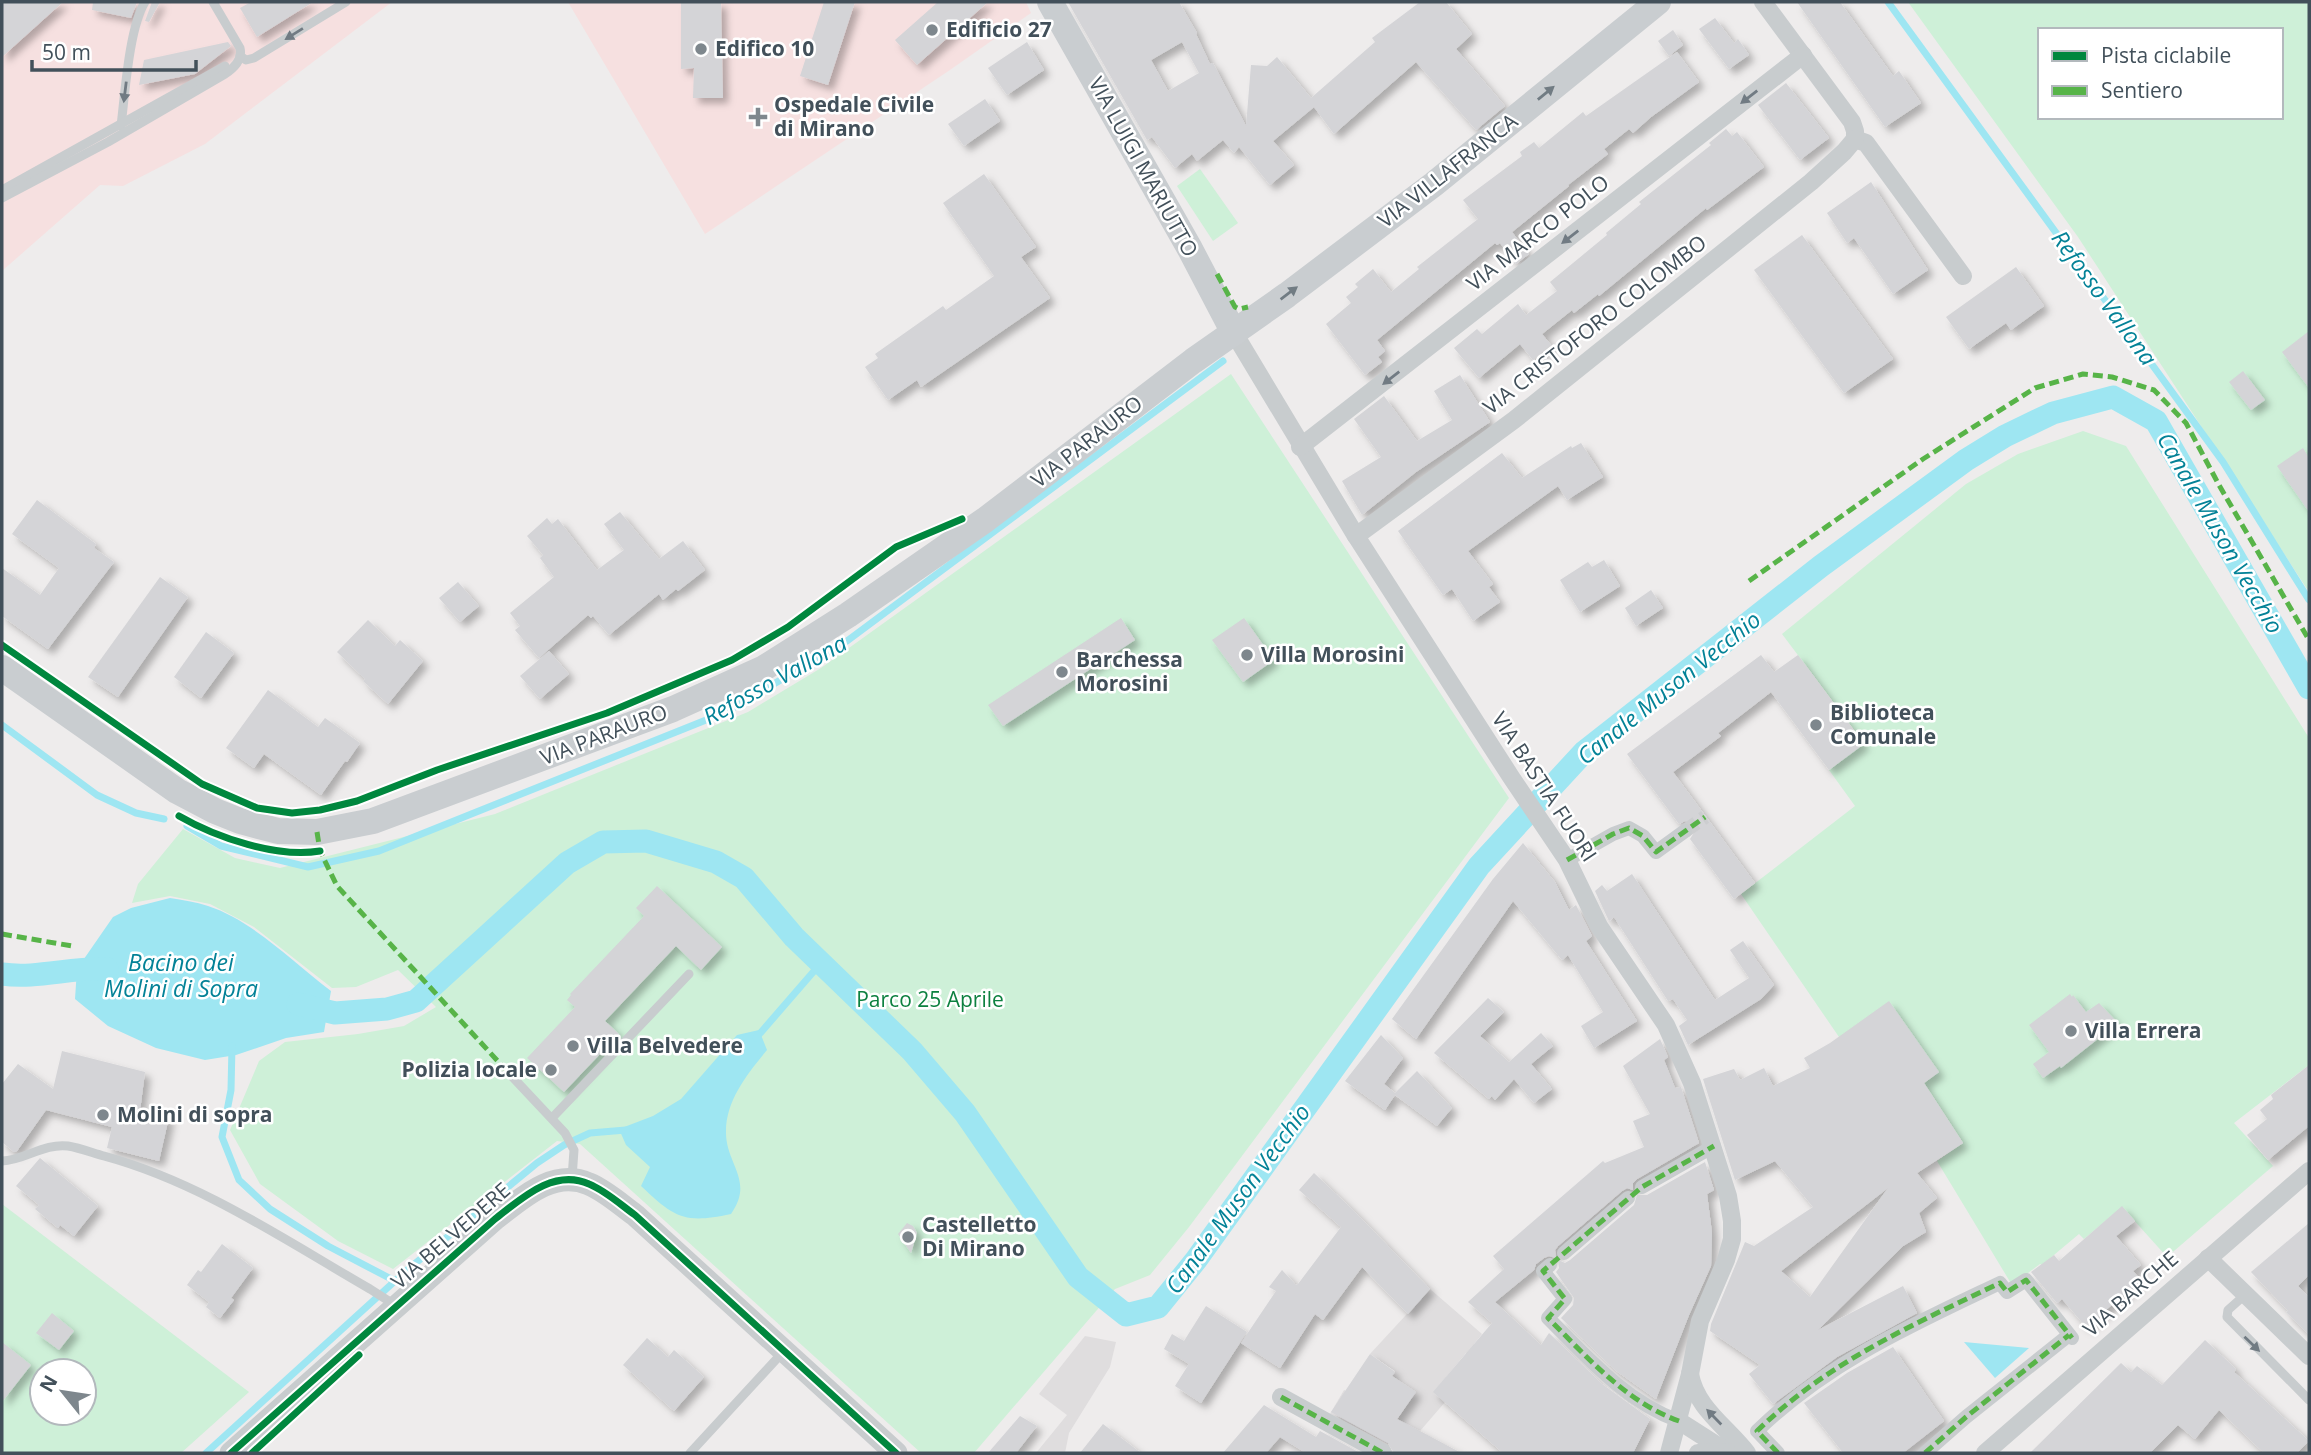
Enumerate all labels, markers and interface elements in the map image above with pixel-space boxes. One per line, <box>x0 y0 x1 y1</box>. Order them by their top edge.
place label: Edificio 27 <box>946 15 1052 43</box>
marker: Edificio 27 <box>924 22 940 38</box>
scale bar <box>32 28 196 72</box>
one-way arrow <box>284 28 303 41</box>
legend <box>2038 28 2283 119</box>
place label: Edifico 10 <box>715 34 814 62</box>
text: 50 m <box>42 38 91 66</box>
marker: Edifico 10 <box>693 41 709 57</box>
text: Pista ciclabile <box>2101 41 2231 69</box>
street label: VIA LUIGI MARIUTTO <box>1083 72 1205 261</box>
text: Sentiero <box>2101 76 2183 104</box>
one-way arrow <box>119 81 130 103</box>
one-way arrow <box>1537 86 1554 101</box>
one-way arrow <box>1741 89 1759 104</box>
place label: Ospedale Civile di Mirano <box>774 90 934 142</box>
street label: VIA VILLAFRANCA <box>1372 106 1524 234</box>
marker: Ospedale Civile di Mirano <box>748 107 768 127</box>
street label: VIA MARCO POLO <box>1460 168 1614 297</box>
water label: Refosso Vallona <box>2045 223 2165 372</box>
street label: VIA CRISTOFORO COLOMBO <box>1477 228 1712 420</box>
one-way arrow <box>1562 230 1580 245</box>
one-way arrow <box>1280 287 1298 301</box>
one-way arrow <box>1383 370 1401 385</box>
street label: VIA PARAURO <box>1025 389 1148 493</box>
water label: Canale Muson Vecchio <box>2150 426 2292 639</box>
water label: Canale Muson Vecchio <box>1570 603 1767 771</box>
water label: Refosso Vallona <box>697 626 852 732</box>
place label: Villa Morosini <box>1261 640 1404 668</box>
place label: Barchessa Morosini <box>1076 645 1183 697</box>
marker: Villa Morosini <box>1239 647 1255 663</box>
marker: Barchessa Morosini <box>1054 664 1070 680</box>
street label: VIA PARAURO <box>536 697 671 771</box>
place label: Biblioteca Comunale <box>1830 698 1936 750</box>
street label: VIA BASTIA FUORI <box>1486 706 1604 867</box>
marker: Biblioteca Comunale <box>1808 717 1824 733</box>
water label: Bacino dei Molini di Sopra <box>104 946 258 1004</box>
park label: Parco 25 Aprile <box>856 985 1004 1013</box>
place label: Villa Errera <box>2085 1016 2201 1044</box>
marker: Villa Errera <box>2063 1023 2079 1039</box>
place label: Villa Belvedere <box>587 1031 743 1059</box>
marker: Villa Belvedere <box>565 1038 581 1054</box>
place label: Polizia locale <box>401 1055 537 1083</box>
marker: Polizia locale <box>543 1062 559 1078</box>
water label: Canale Muson Vecchio <box>1157 1097 1317 1300</box>
place label: Molini di sopra <box>117 1100 272 1128</box>
marker: Molini di sopra <box>95 1107 111 1123</box>
street label: VIA BELVEDERE <box>385 1176 516 1295</box>
place label: Castelletto Di Mirano <box>922 1210 1037 1262</box>
marker: Castelletto Di Mirano <box>900 1229 916 1245</box>
street label: VIA BARCHE <box>2077 1244 2184 1342</box>
one-way arrow <box>2244 1335 2261 1352</box>
north arrow <box>28 1357 98 1427</box>
text: N <box>33 1370 63 1397</box>
one-way arrow <box>1705 1408 1722 1425</box>

